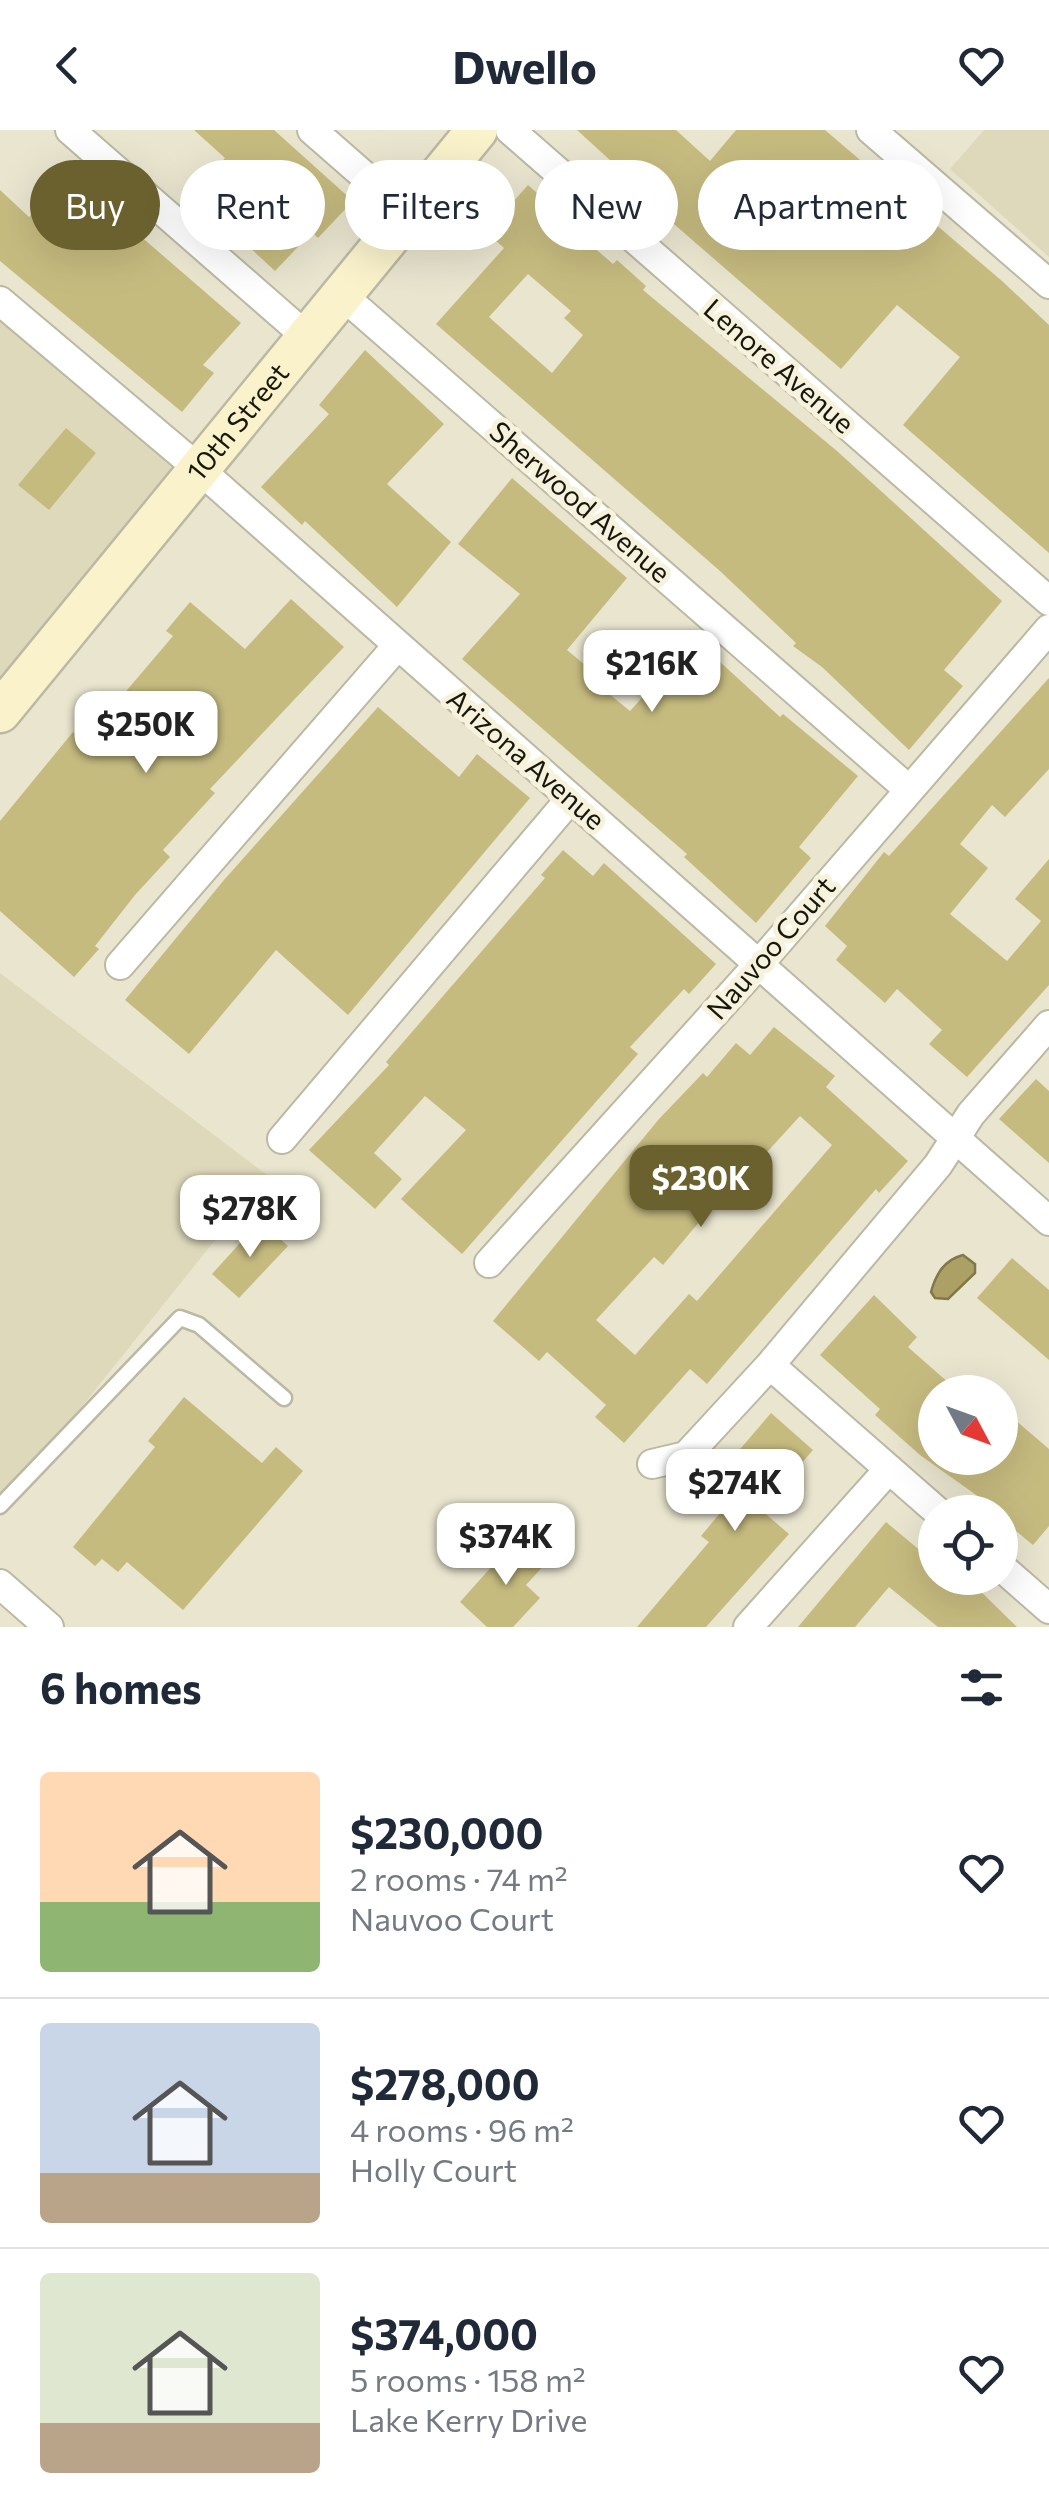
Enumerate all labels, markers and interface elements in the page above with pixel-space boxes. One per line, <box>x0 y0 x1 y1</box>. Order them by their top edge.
icon: back <box>40 38 95 93</box>
text: Dwello <box>452 38 597 93</box>
icon: heart <box>954 38 1009 93</box>
chip: Buy <box>30 160 160 250</box>
chip: Rent <box>180 160 325 250</box>
chip: Filters <box>345 160 515 250</box>
chip: New <box>535 160 678 250</box>
chip: Apartment <box>698 160 943 250</box>
street label: Lenore Avenue <box>698 291 862 440</box>
street label: 10th Street <box>179 356 295 487</box>
street label: Sherwood Avenue <box>483 413 678 589</box>
pin: $216K <box>582 630 722 715</box>
text: $216K <box>605 642 699 682</box>
street label: Arizona Avenue <box>441 681 612 836</box>
pin: $250K <box>76 691 216 776</box>
text: $250K <box>97 703 195 743</box>
street label: Nauvoo Court <box>699 869 842 1026</box>
pin: $230K <box>631 1145 771 1230</box>
text: $230K <box>652 1157 750 1197</box>
pin: $278K <box>180 1175 320 1260</box>
text: $278K <box>202 1187 298 1227</box>
north arrow <box>918 1375 1018 1475</box>
map controls <box>918 1375 1018 1595</box>
pin: $274K <box>665 1449 805 1534</box>
text: $274K <box>688 1461 782 1501</box>
button: locate <box>918 1495 1018 1595</box>
pin: $374K <box>436 1503 576 1588</box>
text: $374K <box>459 1515 553 1555</box>
icon: filters <box>954 1660 1009 1715</box>
text: 6 homes <box>40 1661 202 1713</box>
text: $230,000 <box>350 1806 543 1858</box>
icon: home <box>120 1812 240 1932</box>
icon: heart <box>954 1845 1009 1900</box>
text: 2 rooms · 74 m² <box>350 1858 568 1898</box>
text: Nauvoo Court <box>350 1898 554 1938</box>
text: $278,000 <box>350 2057 540 2109</box>
icon: home <box>120 2063 240 2183</box>
icon: heart <box>954 2096 1009 2151</box>
text: 4 rooms · 96 m² <box>350 2109 574 2149</box>
text: Holly Court <box>350 2149 517 2189</box>
text: $374,000 <box>350 2307 538 2359</box>
icon: home <box>120 2313 240 2433</box>
icon: heart <box>954 2346 1009 2401</box>
text: 5 rooms · 158 m² <box>350 2359 586 2399</box>
text: Lake Kerry Drive <box>350 2399 587 2439</box>

